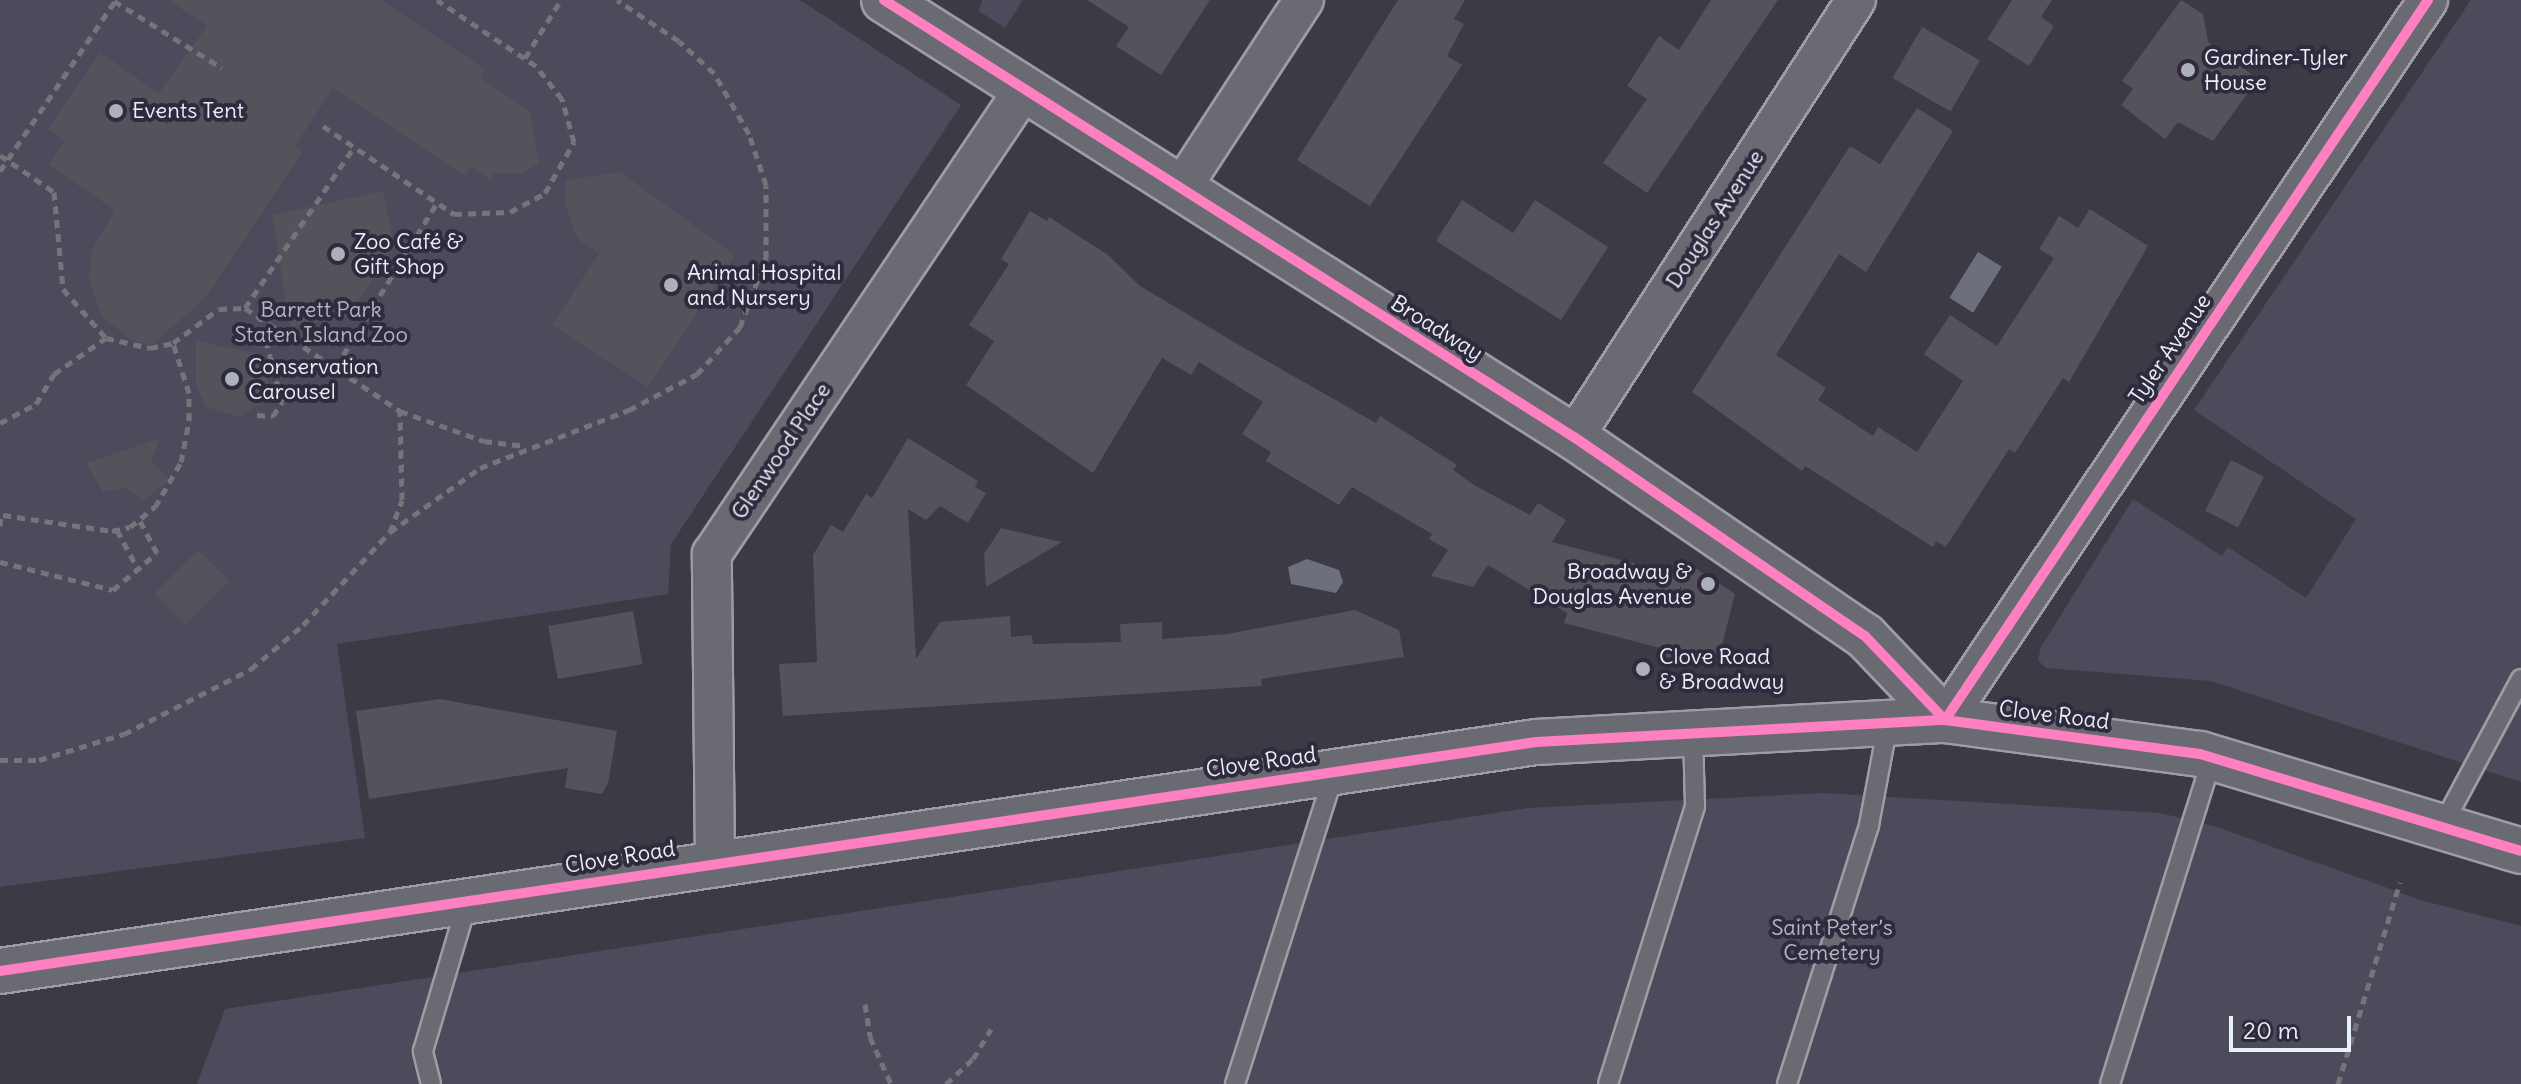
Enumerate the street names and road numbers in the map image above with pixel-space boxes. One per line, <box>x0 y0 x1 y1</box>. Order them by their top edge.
street label: Douglas Avenue <box>1661 145 1769 293</box>
street label: Broadway <box>1386 289 1488 367</box>
street label: Tyler Avenue <box>2123 289 2217 409</box>
street label: Glenwood Place <box>726 378 836 524</box>
street label: Clove Road <box>1997 695 2111 735</box>
street label: Clove Road <box>1204 741 1318 783</box>
street label: Clove Road <box>563 835 677 879</box>

